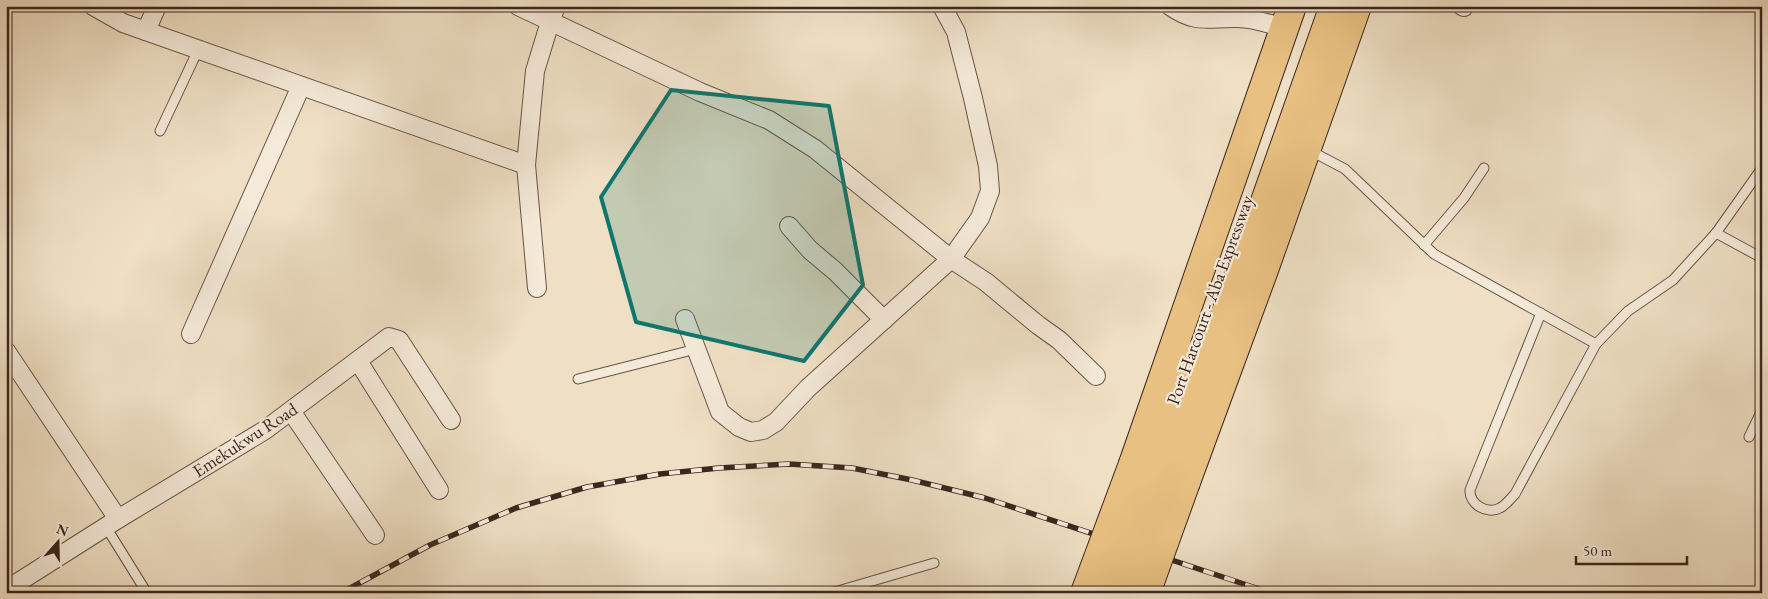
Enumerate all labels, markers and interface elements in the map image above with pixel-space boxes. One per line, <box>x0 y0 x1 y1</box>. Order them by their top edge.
street label: Port Harcourt - Aba Expressway <box>1161 192 1258 408</box>
street label: Emekukwu Road <box>188 397 302 482</box>
north arrow <box>32 516 82 566</box>
text: N <box>54 519 71 540</box>
scale bar <box>1576 534 1687 566</box>
text: 50 m <box>1583 541 1612 560</box>

